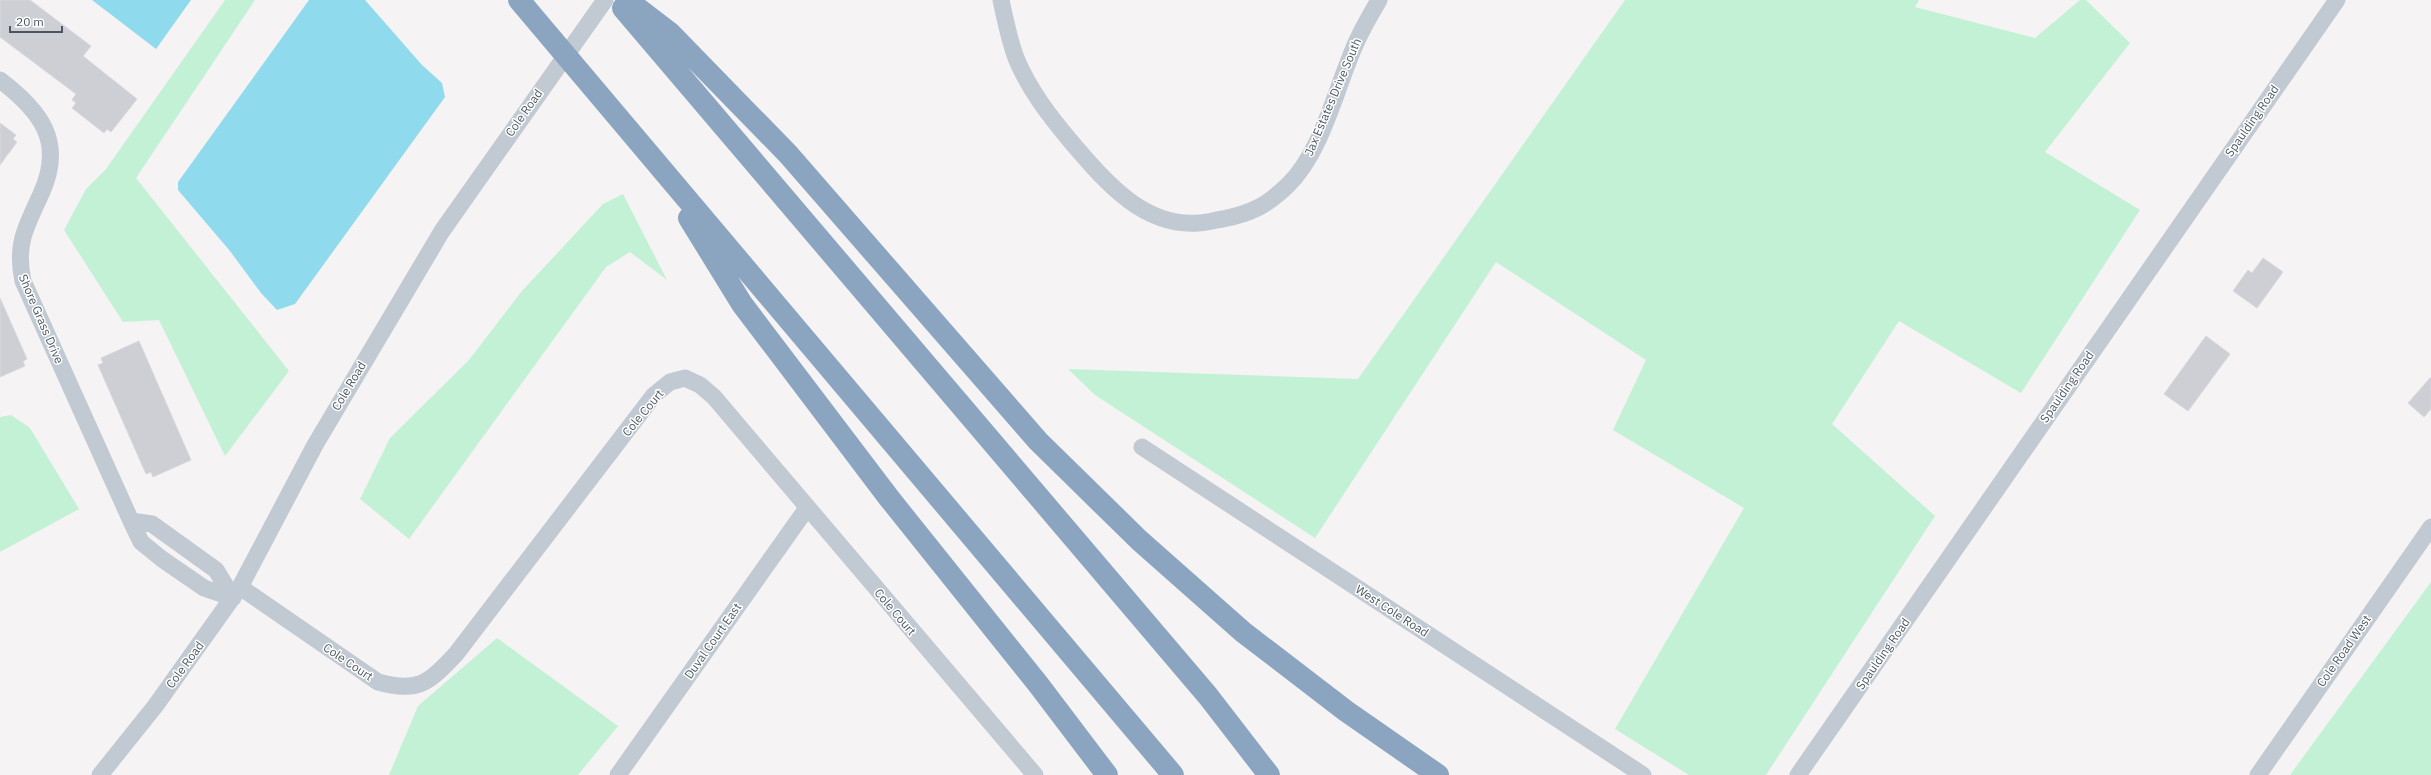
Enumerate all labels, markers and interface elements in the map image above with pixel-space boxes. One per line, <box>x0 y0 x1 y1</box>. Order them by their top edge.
scale bar <box>10 8 62 34</box>
text: 20 m <box>16 14 44 29</box>
street label: Jax Estates Drive South <box>1301 36 1364 158</box>
street label: Spaulding Road <box>2221 82 2282 159</box>
street label: Cole Road <box>502 86 545 139</box>
street label: Shore Grass Drive <box>16 272 67 366</box>
street label: Spaulding Road <box>2036 348 2097 425</box>
street label: Cole Road <box>328 359 369 413</box>
street label: Cole Court <box>619 386 667 439</box>
street label: West Cole Road <box>1353 581 1432 640</box>
street label: Cole Court <box>871 585 919 638</box>
street label: Duval Court East <box>681 600 744 681</box>
street label: Cole Road West <box>2313 612 2374 690</box>
street label: Spaulding Road <box>1852 615 1913 692</box>
street label: Cole Road <box>163 638 207 691</box>
street label: Cole Court <box>321 640 376 684</box>

